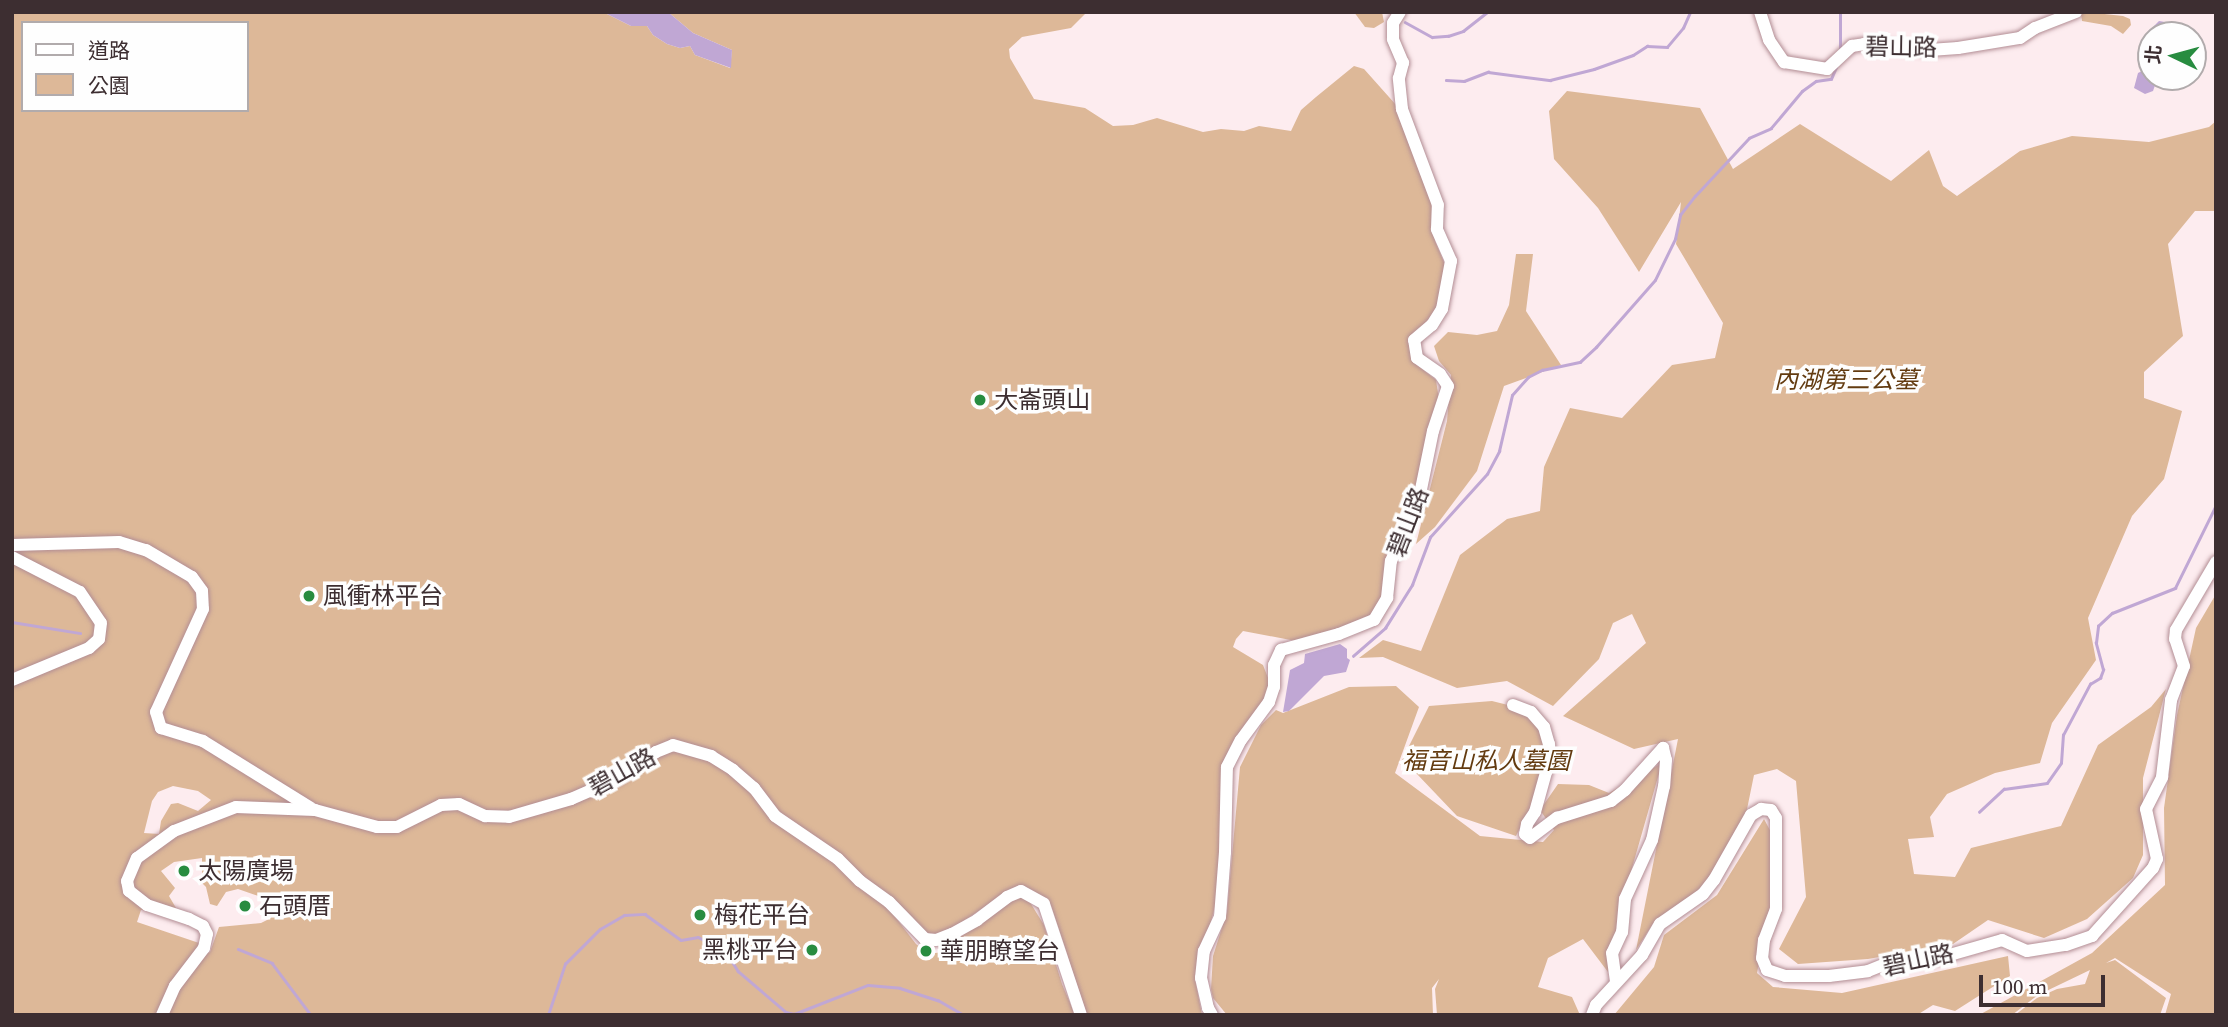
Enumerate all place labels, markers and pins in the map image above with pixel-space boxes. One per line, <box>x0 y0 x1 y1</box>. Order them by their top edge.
place label: 大崙頭山 <box>994 386 1090 414</box>
marker: 大崙頭山 <box>972 392 988 408</box>
place label: 風衝林平台 <box>323 582 443 610</box>
marker: 風衝林平台 <box>301 588 317 604</box>
place label: 太陽廣場 <box>198 857 294 885</box>
marker: 太陽廣場 <box>176 863 192 879</box>
place label: 石頭厝 <box>259 892 331 920</box>
marker: 石頭厝 <box>237 898 253 914</box>
place label: 梅花平台 <box>714 901 810 929</box>
marker: 梅花平台 <box>692 907 708 923</box>
place label: 黑桃平台 <box>702 936 798 964</box>
place label: 華朋瞭望台 <box>940 937 1060 965</box>
marker: 黑桃平台 <box>804 942 820 958</box>
marker: 華朋瞭望台 <box>918 943 934 959</box>

